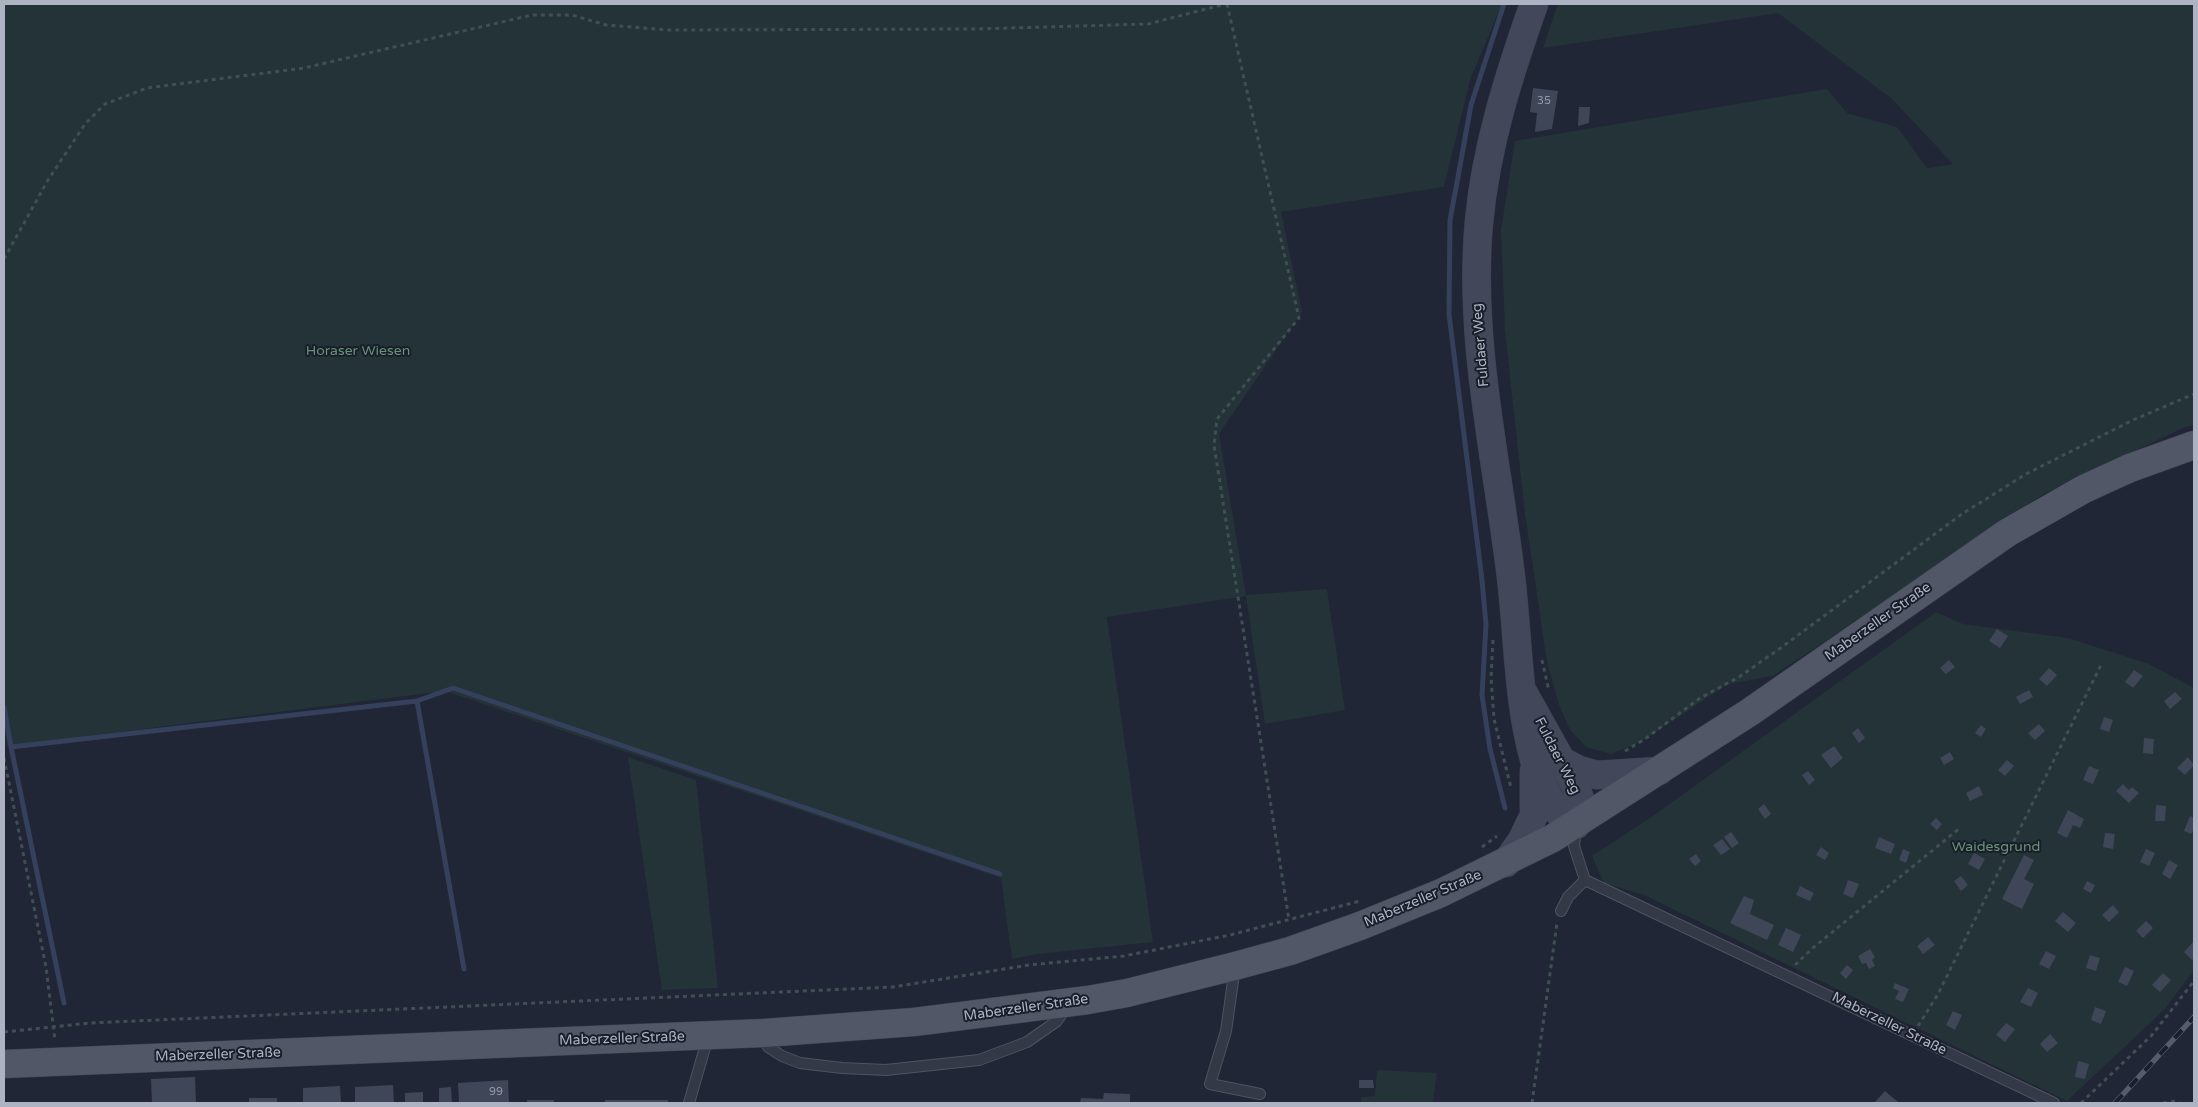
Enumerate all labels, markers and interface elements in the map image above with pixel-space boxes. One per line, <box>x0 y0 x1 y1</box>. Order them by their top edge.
house number: 35 <box>1537 94 1551 108</box>
street label: Fuldaer Weg <box>1469 302 1493 388</box>
park label: Horaser Wiesen <box>306 343 410 359</box>
street label: Maberzeller Straße <box>1822 579 1934 665</box>
street label: Fuldaer Weg <box>1530 715 1584 797</box>
park label: Waidesgrund <box>1952 839 2040 855</box>
street label: Maberzeller Straße <box>1362 867 1484 931</box>
street label: Maberzeller Straße <box>1829 989 1949 1059</box>
street label: Maberzeller Straße <box>963 991 1089 1025</box>
street label: Maberzeller Straße <box>559 1028 685 1050</box>
street label: Maberzeller Straße <box>155 1044 281 1066</box>
house number: 99 <box>489 1085 503 1099</box>

